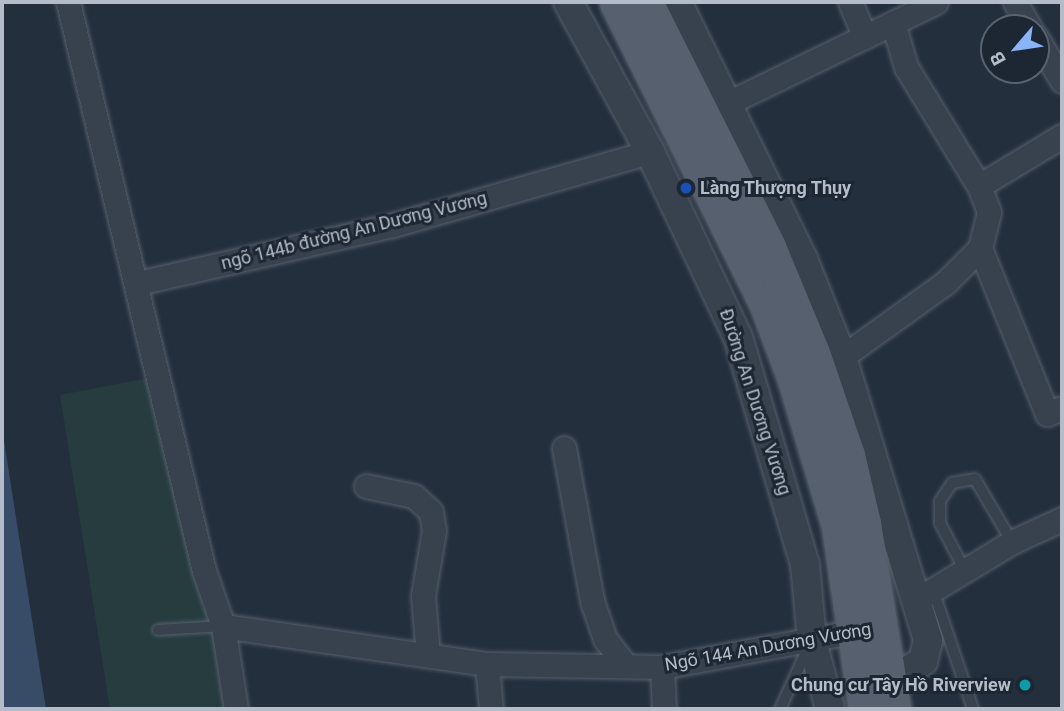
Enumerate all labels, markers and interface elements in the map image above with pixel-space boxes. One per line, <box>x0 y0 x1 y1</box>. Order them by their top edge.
north arrow <box>980 14 1050 84</box>
text: B <box>985 48 1011 69</box>
place label: Làng Thượng Thụy <box>700 177 852 199</box>
marker: Làng Thượng Thụy <box>678 180 694 196</box>
street label: ngõ 144b đường An Dương Vương <box>219 187 489 275</box>
street label: Đường An Dương Vương <box>715 306 795 498</box>
street label: Ngõ 144 An Dương Vương <box>663 618 873 676</box>
place label: Chung cư Tây Hồ Riverview <box>791 674 1011 696</box>
marker: Chung cư Tây Hồ Riverview <box>1017 677 1033 693</box>

